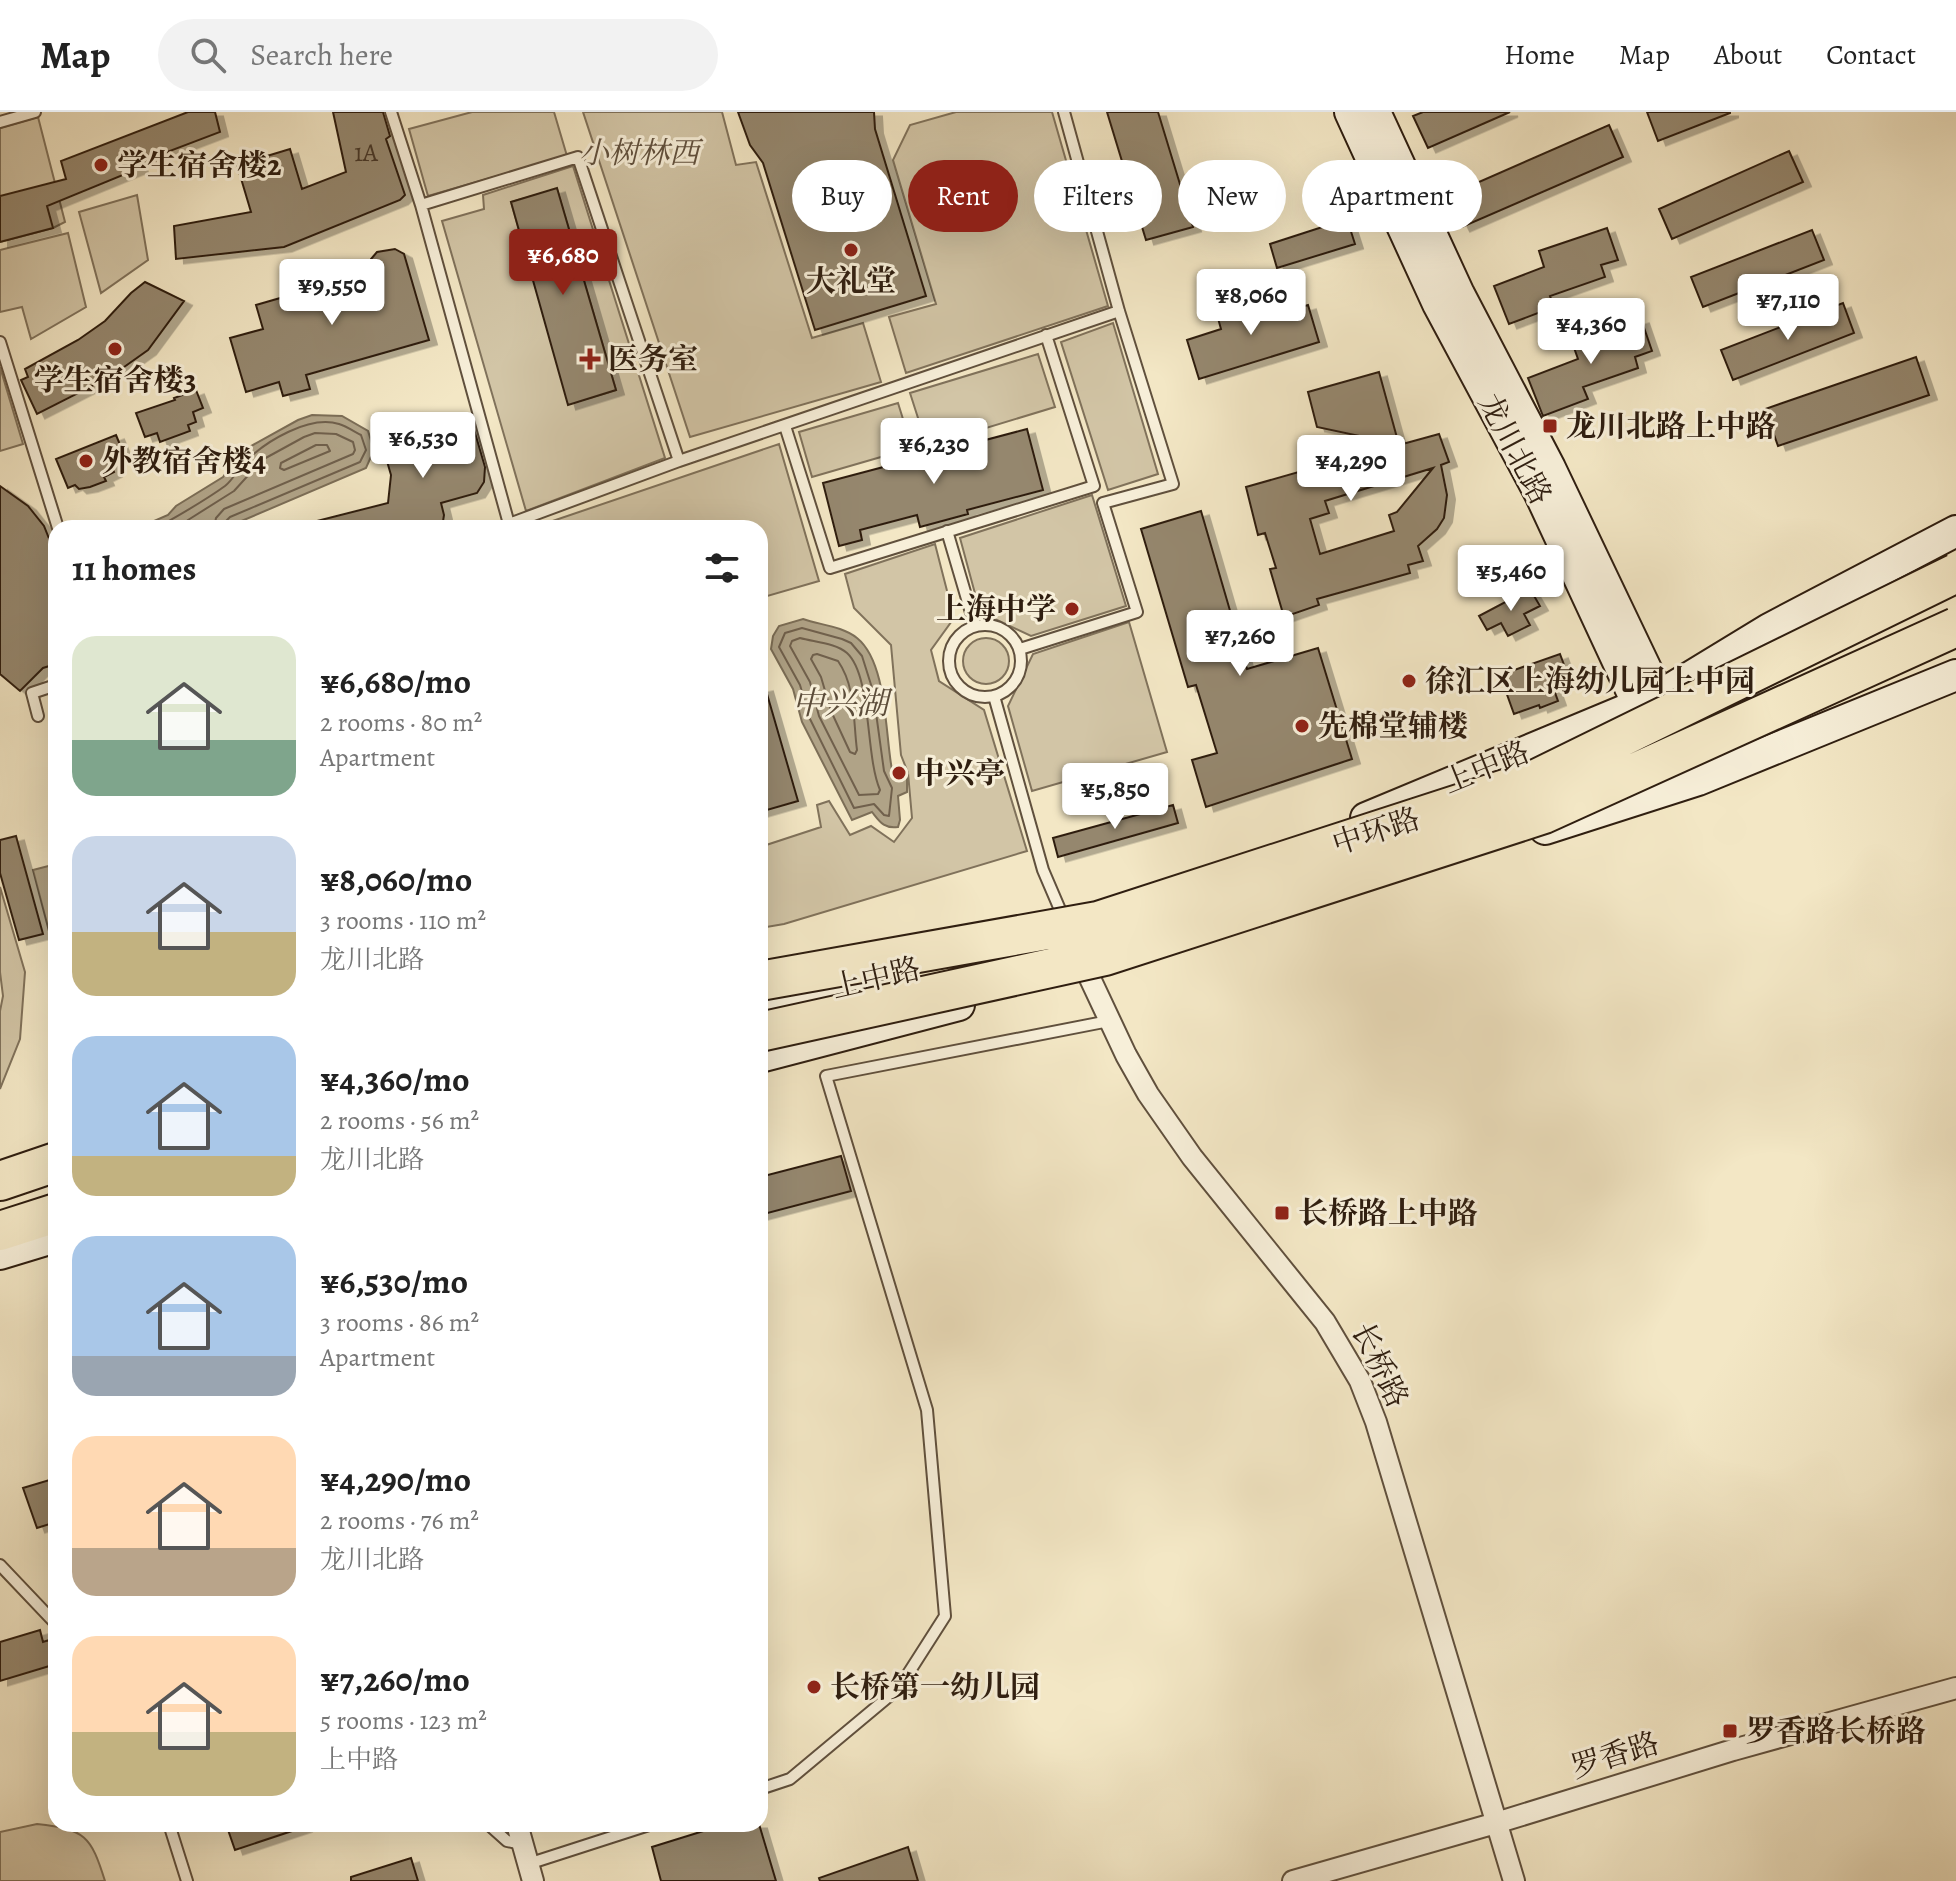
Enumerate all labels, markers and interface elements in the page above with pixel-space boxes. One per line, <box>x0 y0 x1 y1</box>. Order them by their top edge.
search box <box>158 19 718 91</box>
text: Map <box>40 29 110 81</box>
icon: search <box>186 33 230 77</box>
text: Search here <box>250 35 393 75</box>
text: Home <box>1504 36 1575 74</box>
text: Map <box>1619 36 1670 74</box>
text: About <box>1714 36 1782 74</box>
text: Contact <box>1826 36 1916 74</box>
park label: 小树林西 <box>579 133 704 173</box>
house number: 1A <box>354 135 379 170</box>
place label: 学生宿舍楼2 <box>117 145 282 185</box>
marker: 学生宿舍楼2 <box>92 156 110 174</box>
chip: Buy <box>792 160 892 232</box>
chip: Rent <box>908 160 1018 232</box>
chip: Filters <box>1034 160 1162 232</box>
chip: New <box>1178 160 1286 232</box>
chip: Apartment <box>1302 160 1482 232</box>
pin: ¥6,680 <box>498 229 628 297</box>
text: ¥6,680 <box>527 237 599 272</box>
marker: 大礼堂 <box>842 241 860 259</box>
pin: ¥9,550 <box>267 259 397 327</box>
place label: 大礼堂 <box>806 261 896 301</box>
text: ¥9,550 <box>297 267 367 302</box>
pin: ¥8,060 <box>1186 269 1316 337</box>
pin: ¥7,110 <box>1723 274 1853 342</box>
text: ¥8,060 <box>1215 277 1287 312</box>
text: ¥7,110 <box>1756 282 1820 317</box>
pin: ¥4,360 <box>1526 298 1656 366</box>
text: ¥4,360 <box>1556 306 1626 341</box>
place label: 医务室 <box>608 339 698 379</box>
marker: 学生宿舍楼3 <box>106 340 124 358</box>
marker: 医务室 <box>579 348 601 370</box>
place label: 学生宿舍楼3 <box>34 360 196 400</box>
street label: 龙川北路 <box>1469 387 1561 511</box>
place label: 龙川北路上中路 <box>1566 406 1776 446</box>
pin: ¥6,530 <box>358 412 488 480</box>
marker: 龙川北路上中路 <box>1541 417 1559 435</box>
pin: ¥6,230 <box>869 418 999 486</box>
text: ¥6,530 <box>388 420 458 455</box>
text: ¥6,230 <box>899 426 969 461</box>
pin: ¥4,290 <box>1286 435 1416 503</box>
place label: 外教宿舍楼4 <box>102 441 266 481</box>
text: ¥4,290 <box>1315 443 1387 478</box>
marker: 外教宿舍楼4 <box>77 452 95 470</box>
text: 11 homes <box>72 545 196 592</box>
pin: ¥5,460 <box>1446 545 1576 613</box>
icon: filters <box>700 546 744 590</box>
text: ¥5,460 <box>1476 553 1546 588</box>
place label: 上海中学 <box>936 589 1056 629</box>
marker: 上海中学 <box>1063 600 1081 618</box>
pin: ¥7,260 <box>1175 610 1305 678</box>
text: ¥7,260 <box>1205 618 1275 653</box>
text: ¥6,680/mo <box>320 658 471 705</box>
place label: 徐汇区上海幼儿园上中园 <box>1425 661 1755 701</box>
icon: home <box>136 668 232 764</box>
marker: 徐汇区上海幼儿园上中园 <box>1400 672 1418 690</box>
water label: 中兴湖 <box>792 681 893 725</box>
text: 2 rooms · 80 m² <box>320 705 482 740</box>
place label: 先棉堂辅楼 <box>1318 706 1468 746</box>
marker: 先棉堂辅楼 <box>1293 717 1311 735</box>
street label: 上中路 <box>1437 732 1535 802</box>
text: Apartment <box>320 740 435 775</box>
place label: 中兴亭 <box>915 753 1005 793</box>
pin: ¥5,850 <box>1050 763 1180 831</box>
marker: 中兴亭 <box>890 764 908 782</box>
text: ¥5,850 <box>1080 771 1150 806</box>
street label: 中环路 <box>1327 798 1425 864</box>
text: ¥8,060/mo <box>320 856 472 903</box>
icon: home <box>136 868 232 964</box>
text: 3 rooms · 110 m² <box>320 903 486 938</box>
text: 龙川北路 <box>320 942 424 977</box>
street label: 上中路 <box>828 948 924 1008</box>
text: ¥4,360/mo <box>320 1056 469 1103</box>
icon: home <box>136 1068 232 1164</box>
text: 2 rooms · 56 m² <box>320 1103 479 1138</box>
text: 龙川北路 <box>320 1142 424 1177</box>
place label: 长桥路上中路 <box>1298 1193 1478 1233</box>
marker: 长桥路上中路 <box>1273 1204 1291 1222</box>
text: ¥6,530/mo <box>320 1258 468 1305</box>
icon: home <box>136 1268 232 1364</box>
text: 3 rooms · 86 m² <box>320 1305 479 1340</box>
street label: 长桥路 <box>1342 1316 1418 1414</box>
text: Apartment <box>320 1340 435 1375</box>
text: ¥4,290/mo <box>320 1456 471 1503</box>
icon: home <box>136 1468 232 1564</box>
text: 2 rooms · 76 m² <box>320 1503 479 1538</box>
text: 龙川北路 <box>320 1542 424 1577</box>
text: ¥7,260/mo <box>320 1656 470 1703</box>
place label: 长桥第一幼儿园 <box>830 1667 1040 1707</box>
icon: home <box>136 1668 232 1764</box>
marker: 长桥第一幼儿园 <box>805 1678 823 1696</box>
text: 5 rooms · 123 m² <box>320 1703 487 1738</box>
place label: 罗香路长桥路 <box>1746 1711 1926 1751</box>
marker: 罗香路长桥路 <box>1721 1722 1739 1740</box>
street label: 罗香路 <box>1566 1723 1664 1787</box>
text: 上中路 <box>320 1742 398 1777</box>

